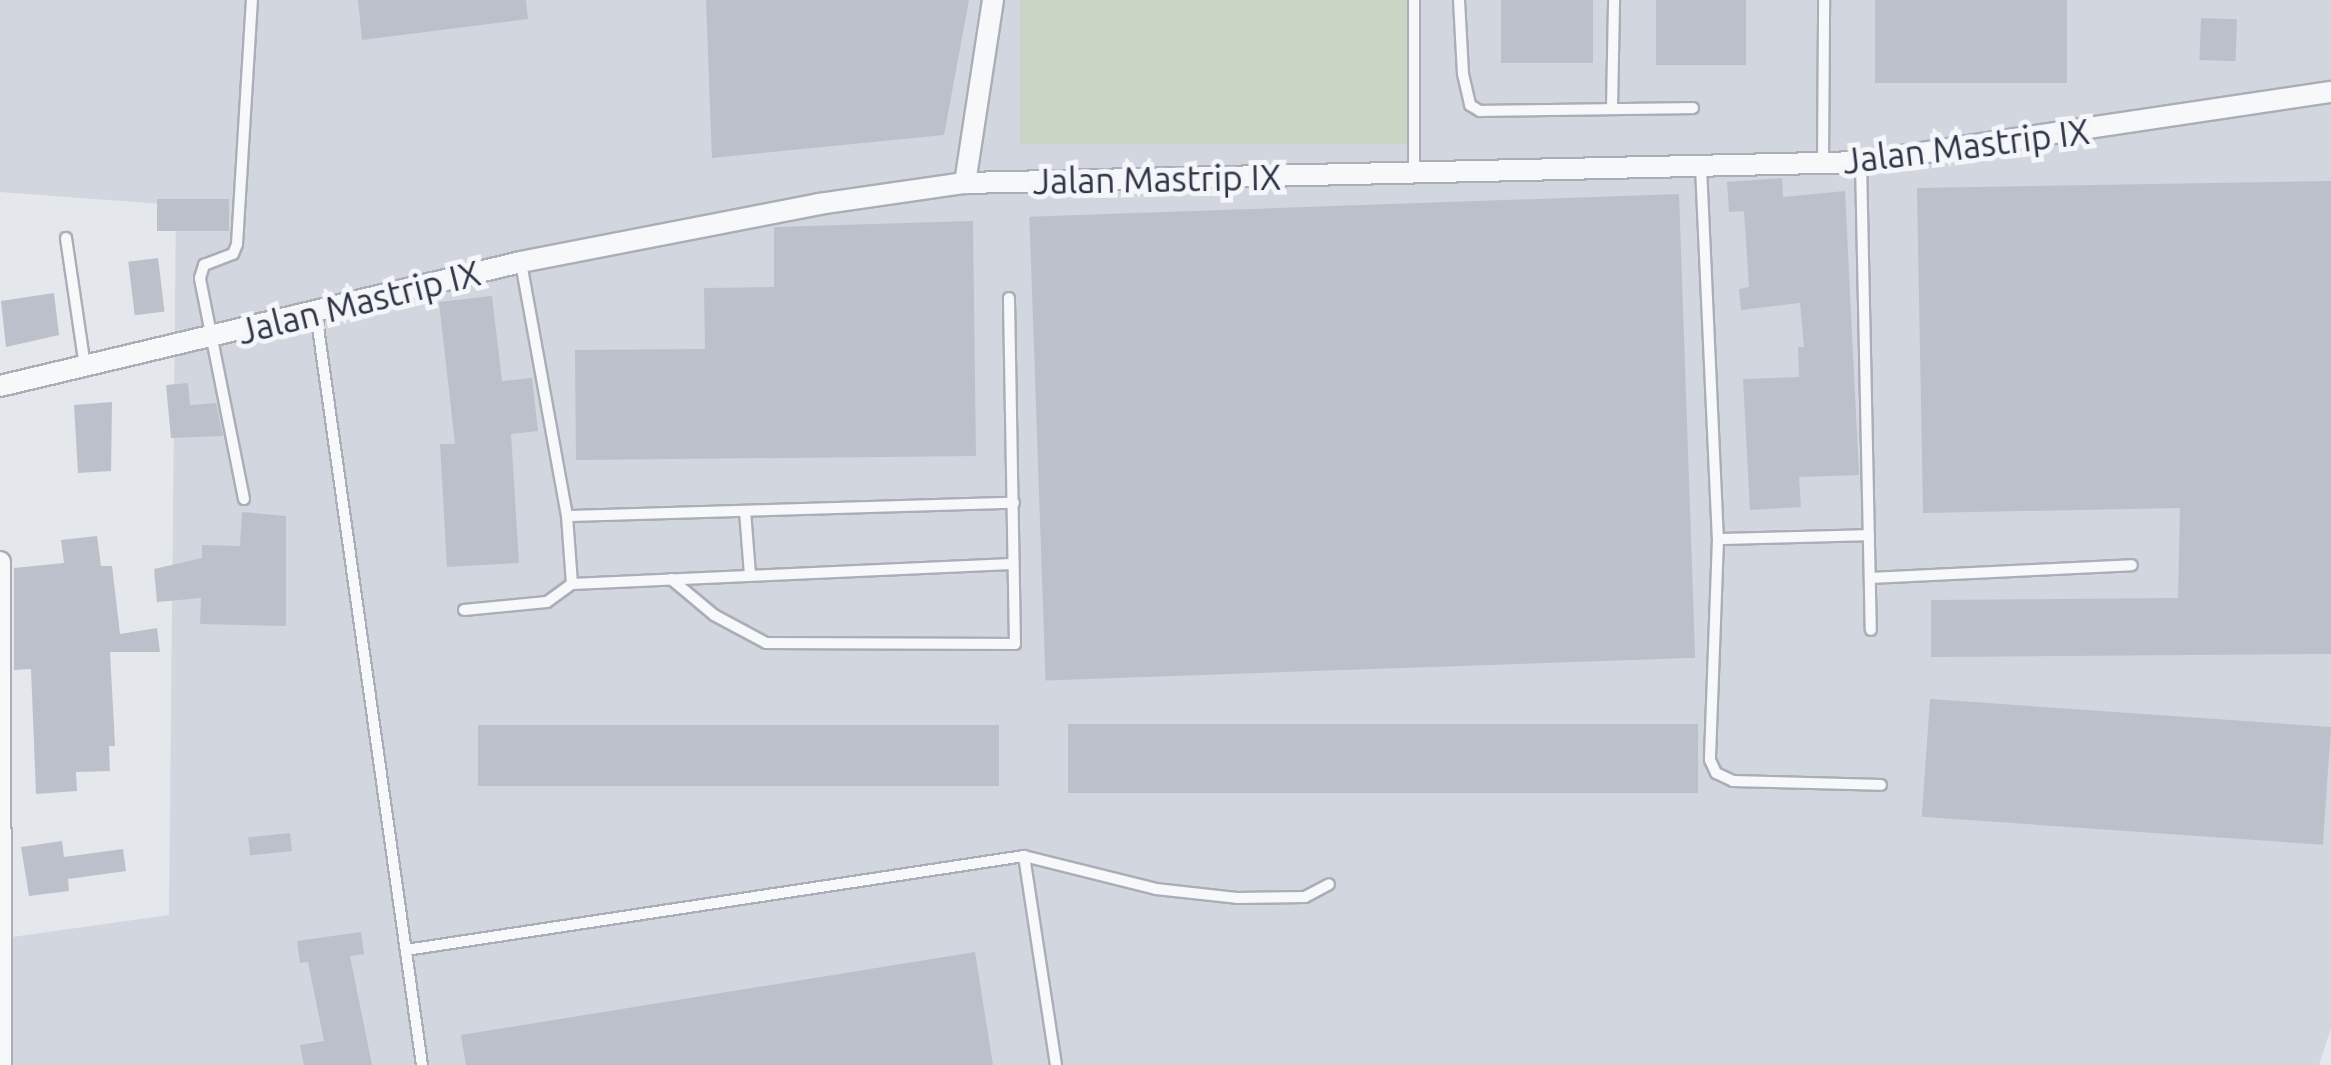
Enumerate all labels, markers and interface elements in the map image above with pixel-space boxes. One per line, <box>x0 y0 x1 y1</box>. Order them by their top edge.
street label: Jalan Mastrip IX <box>1840 110 2092 182</box>
street label: Jalan Mastrip IX <box>1032 156 1282 202</box>
street label: Jalan Mastrip IX <box>233 252 485 352</box>

